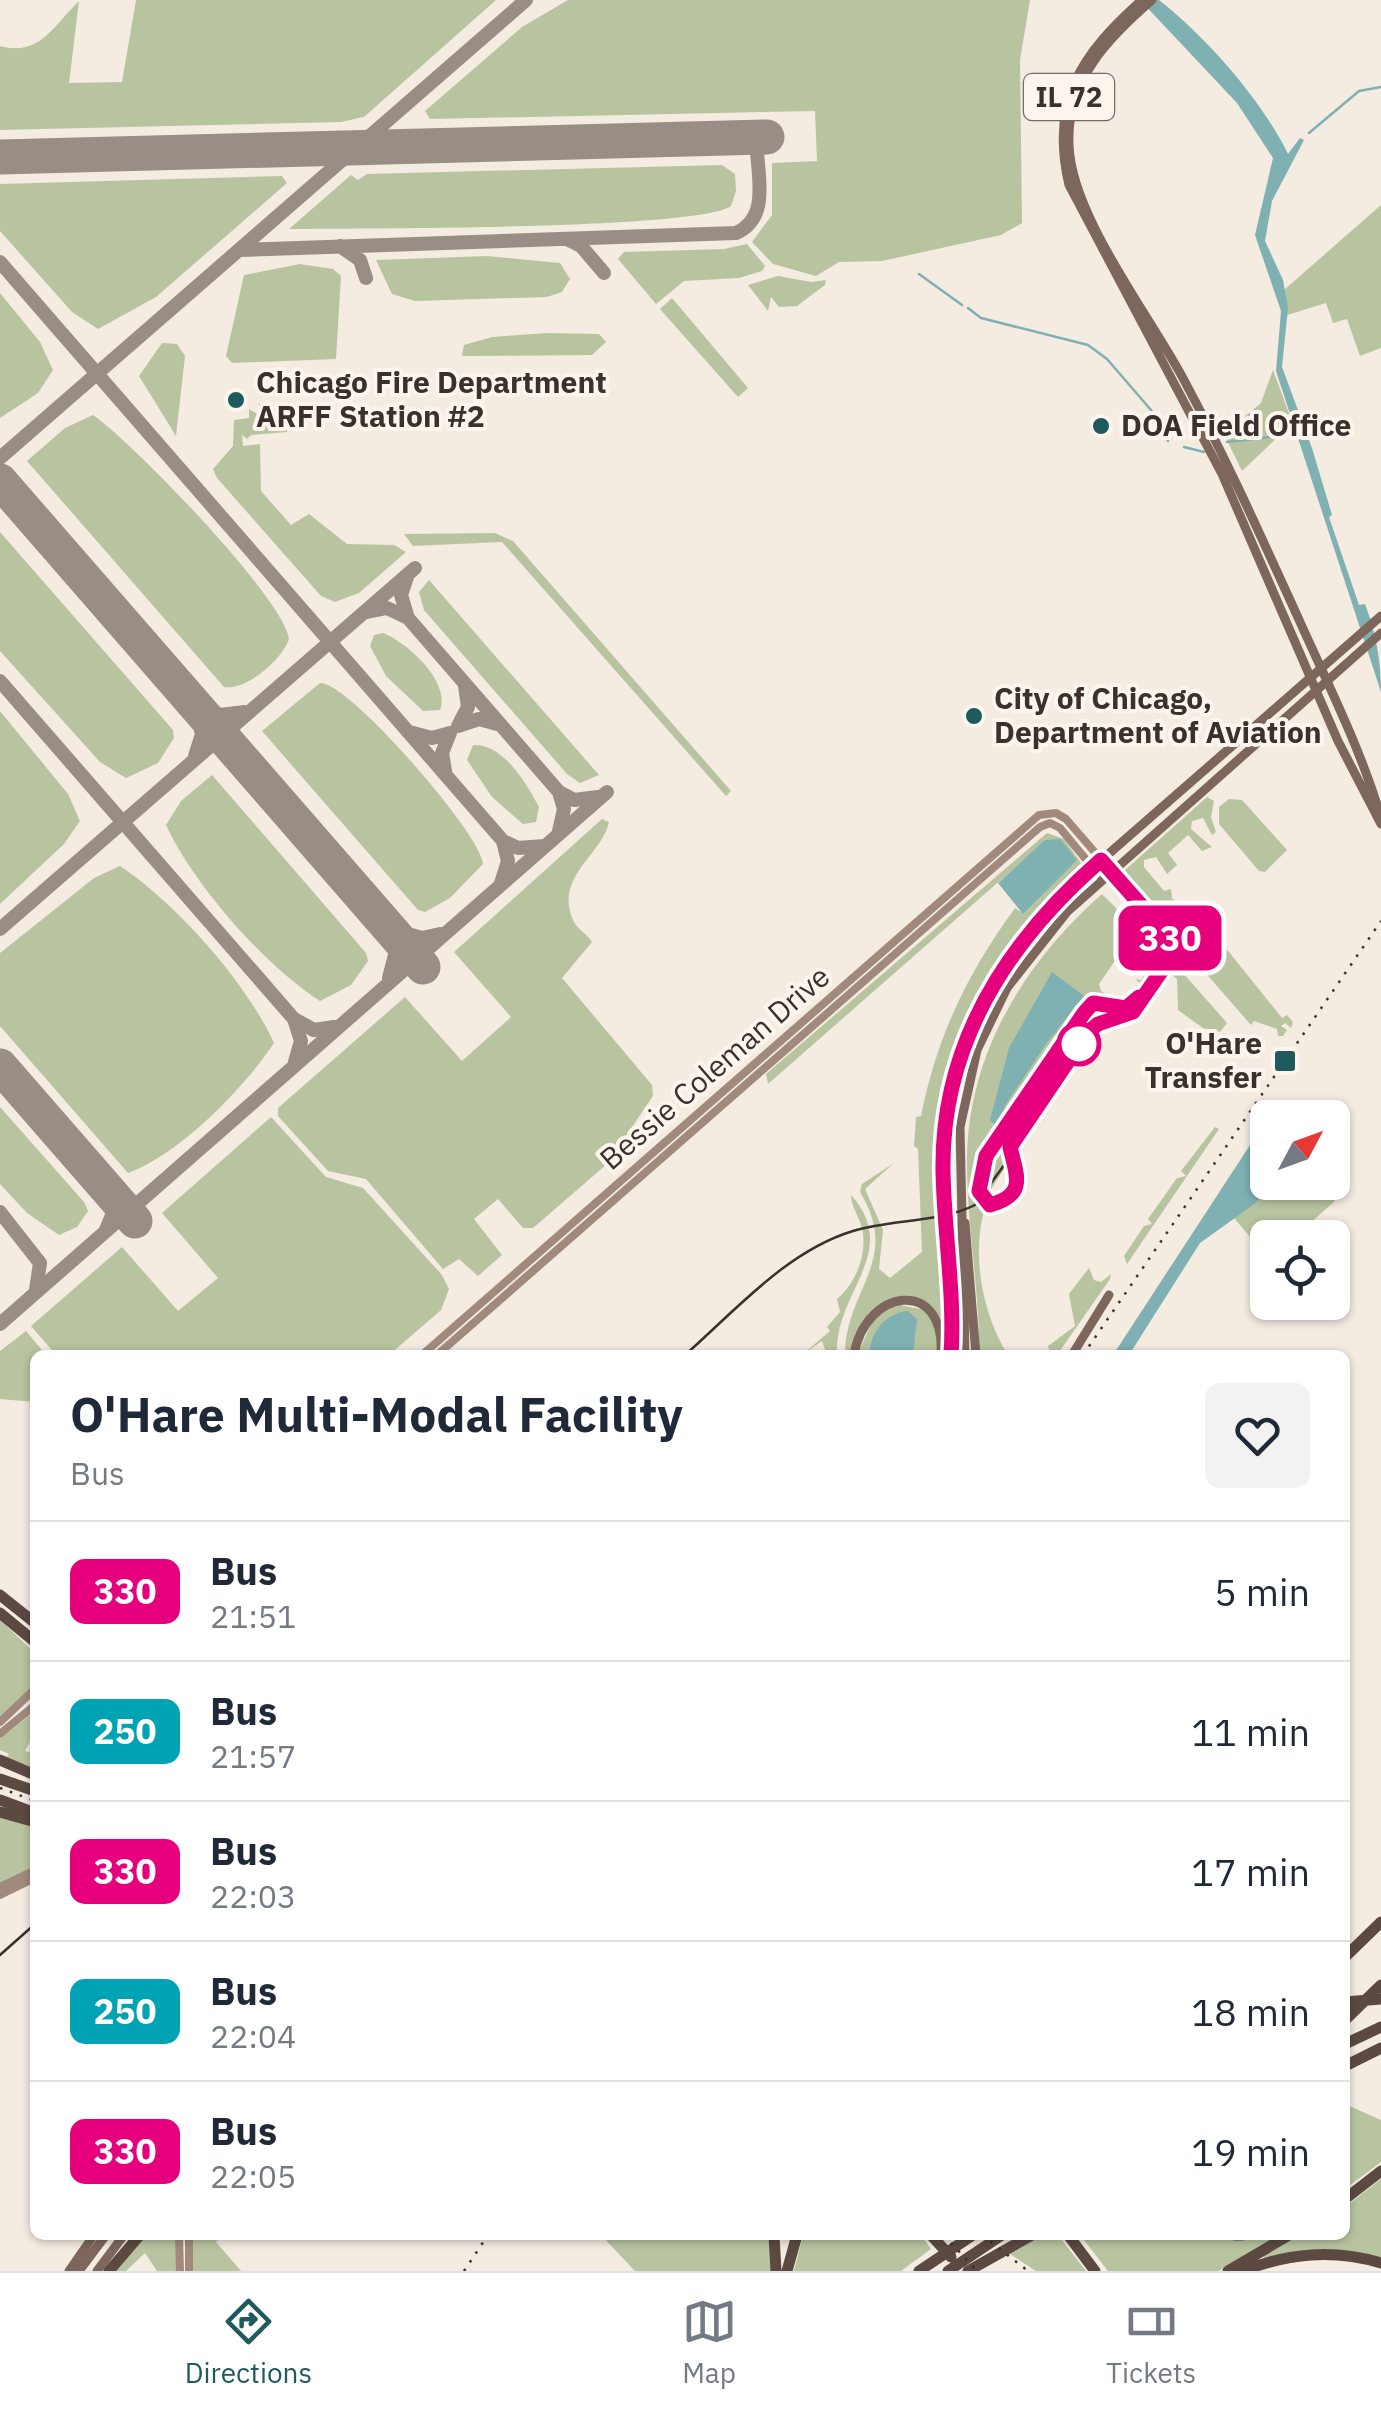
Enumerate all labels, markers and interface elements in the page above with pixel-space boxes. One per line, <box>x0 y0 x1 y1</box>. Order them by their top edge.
road number: IL 72 <box>1024 74 1114 120</box>
place label: Chicago Fire Department ARFF Station #2 <box>256 362 607 435</box>
marker: Chicago Fire Department ARFF Station #2 <box>225 389 247 411</box>
place label: DOA Field Office <box>1121 405 1351 444</box>
marker: DOA Field Office <box>1090 415 1112 437</box>
place label: City of Chicago, Department of Aviation <box>994 678 1322 751</box>
marker: City of Chicago, Department of Aviation <box>963 705 985 727</box>
line badge: 330 <box>1112 906 1228 970</box>
text: 330 <box>1138 915 1202 961</box>
street label: Bessie Coleman Drive <box>591 956 837 1177</box>
unlabelled marker <box>1058 1023 1100 1065</box>
place label: O'Hare Transfer <box>1144 1023 1262 1096</box>
marker: O'Hare Transfer <box>1272 1048 1298 1074</box>
north arrow <box>1250 1100 1350 1200</box>
map controls <box>1250 1100 1350 1320</box>
button: locate <box>1250 1220 1350 1320</box>
text: O'Hare Multi-Modal Facility <box>70 1383 683 1445</box>
button: heart <box>1205 1383 1310 1488</box>
text: Bus <box>70 1452 125 1494</box>
text: Bus <box>210 1546 277 1595</box>
text: 5 min <box>1214 1567 1310 1616</box>
text: 330 <box>93 1568 157 1614</box>
text: 21:51 <box>210 1595 296 1637</box>
text: Bus <box>210 1686 277 1735</box>
text: 11 min <box>1191 1707 1310 1756</box>
text: 250 <box>93 1708 157 1754</box>
text: 21:57 <box>210 1735 296 1777</box>
text: Bus <box>210 1826 277 1875</box>
text: 17 min <box>1191 1847 1310 1896</box>
text: 330 <box>93 1848 157 1894</box>
text: 22:03 <box>210 1875 296 1917</box>
text: Bus <box>210 1966 277 2015</box>
text: 18 min <box>1191 1987 1310 2036</box>
text: 250 <box>93 1988 157 2034</box>
text: 22:04 <box>210 2015 296 2057</box>
text: Bus <box>210 2106 277 2155</box>
text: 19 min <box>1191 2127 1310 2176</box>
text: 330 <box>93 2128 157 2174</box>
text: 22:05 <box>210 2155 296 2197</box>
tab: Directions <box>185 2294 312 2391</box>
tab: Map <box>682 2294 737 2391</box>
tab: Tickets <box>1106 2294 1196 2391</box>

